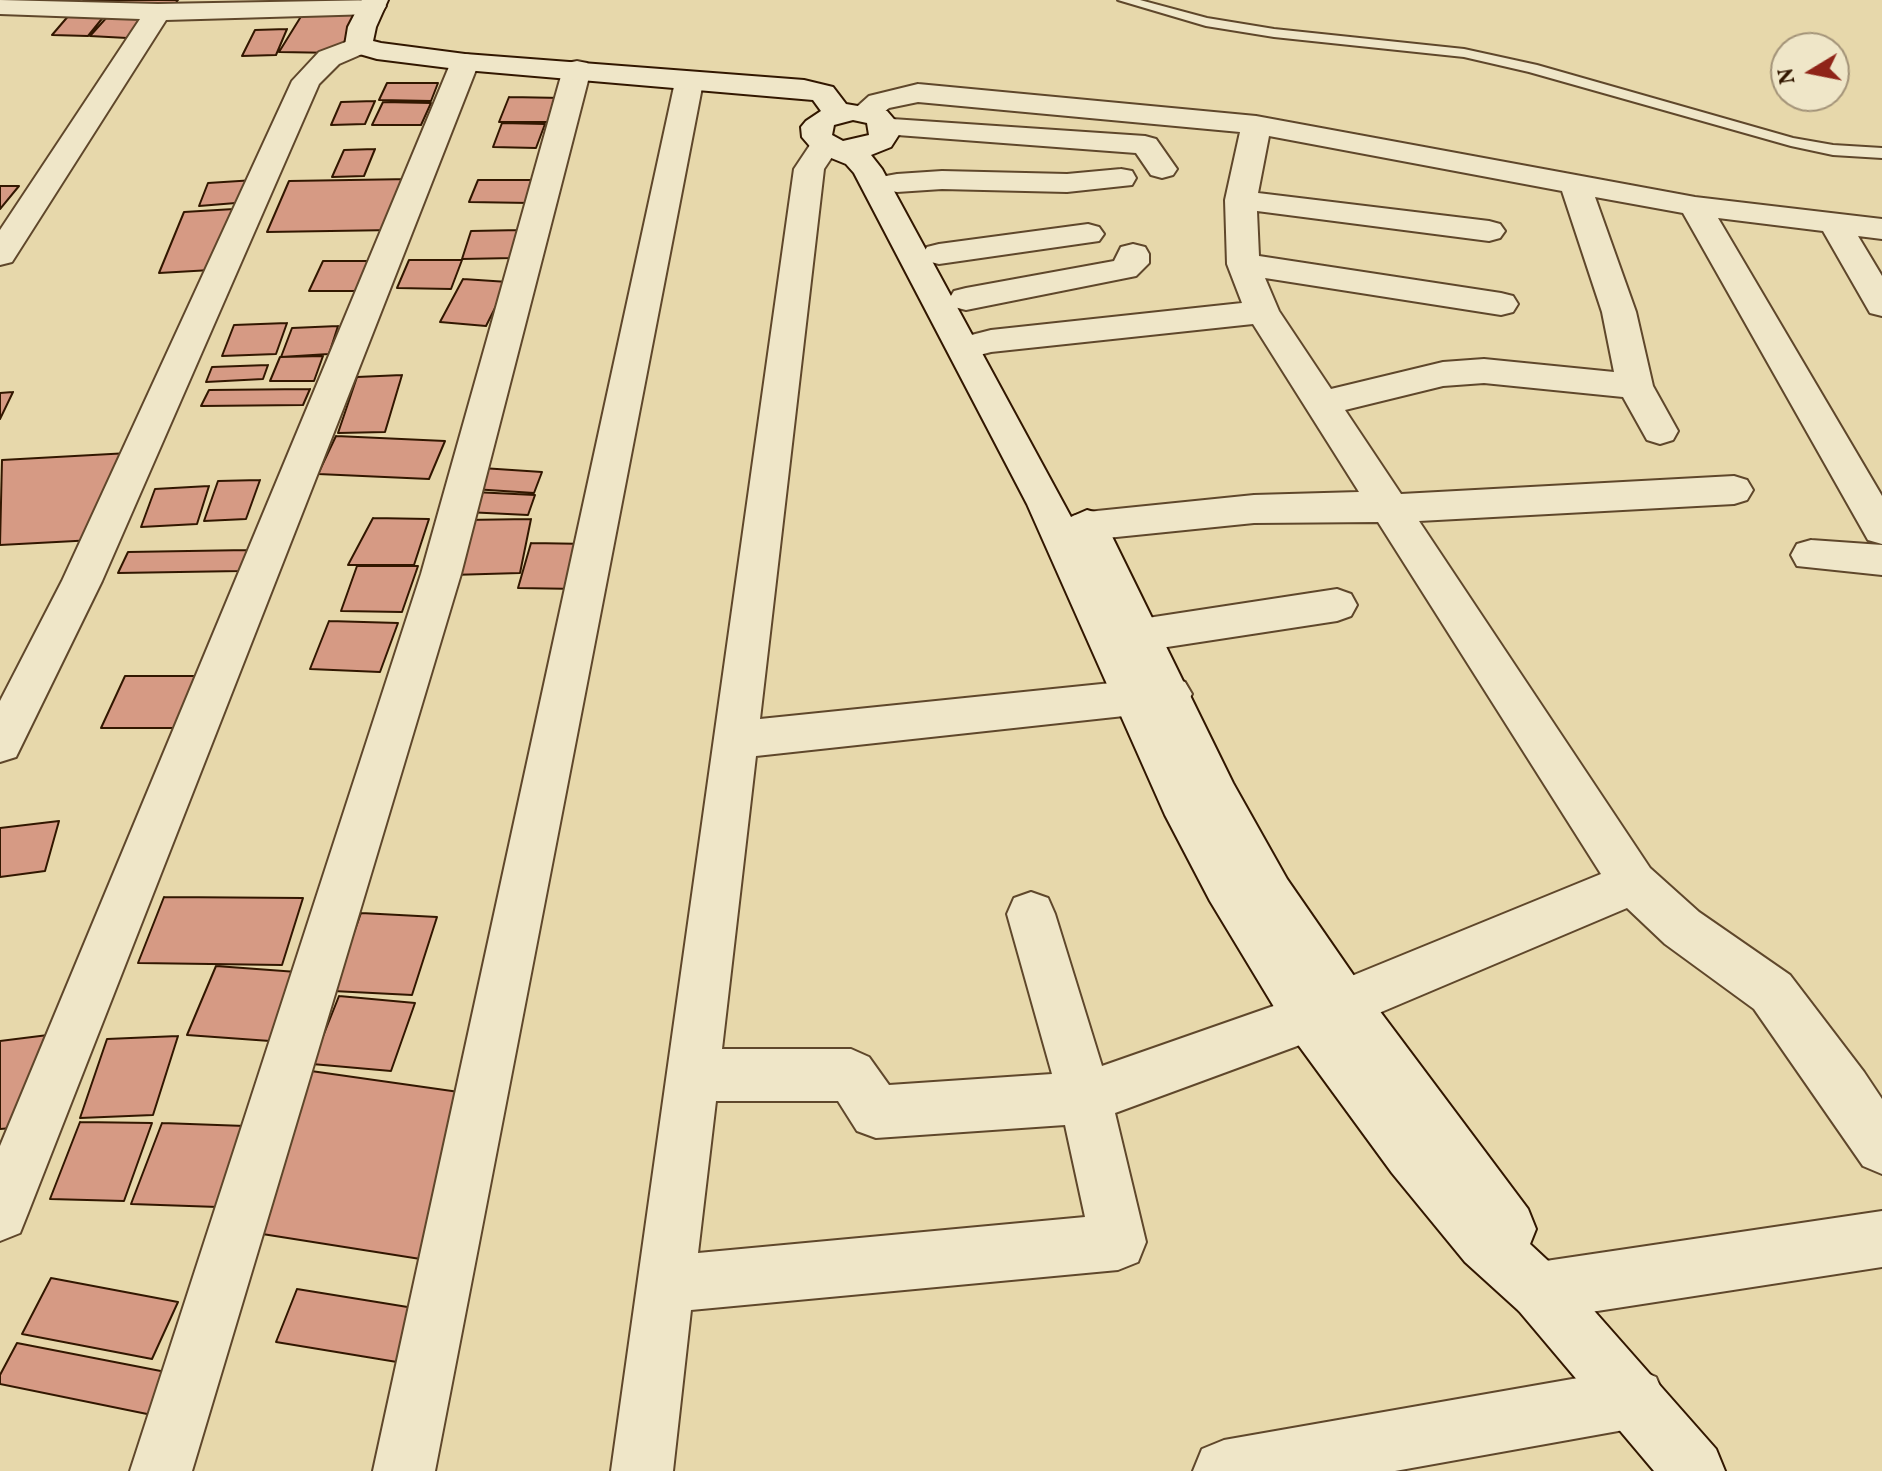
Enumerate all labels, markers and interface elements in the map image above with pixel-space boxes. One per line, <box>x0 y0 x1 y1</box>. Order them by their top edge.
north arrow <box>1770 32 1850 112</box>
text: N <box>1771 65 1804 86</box>

